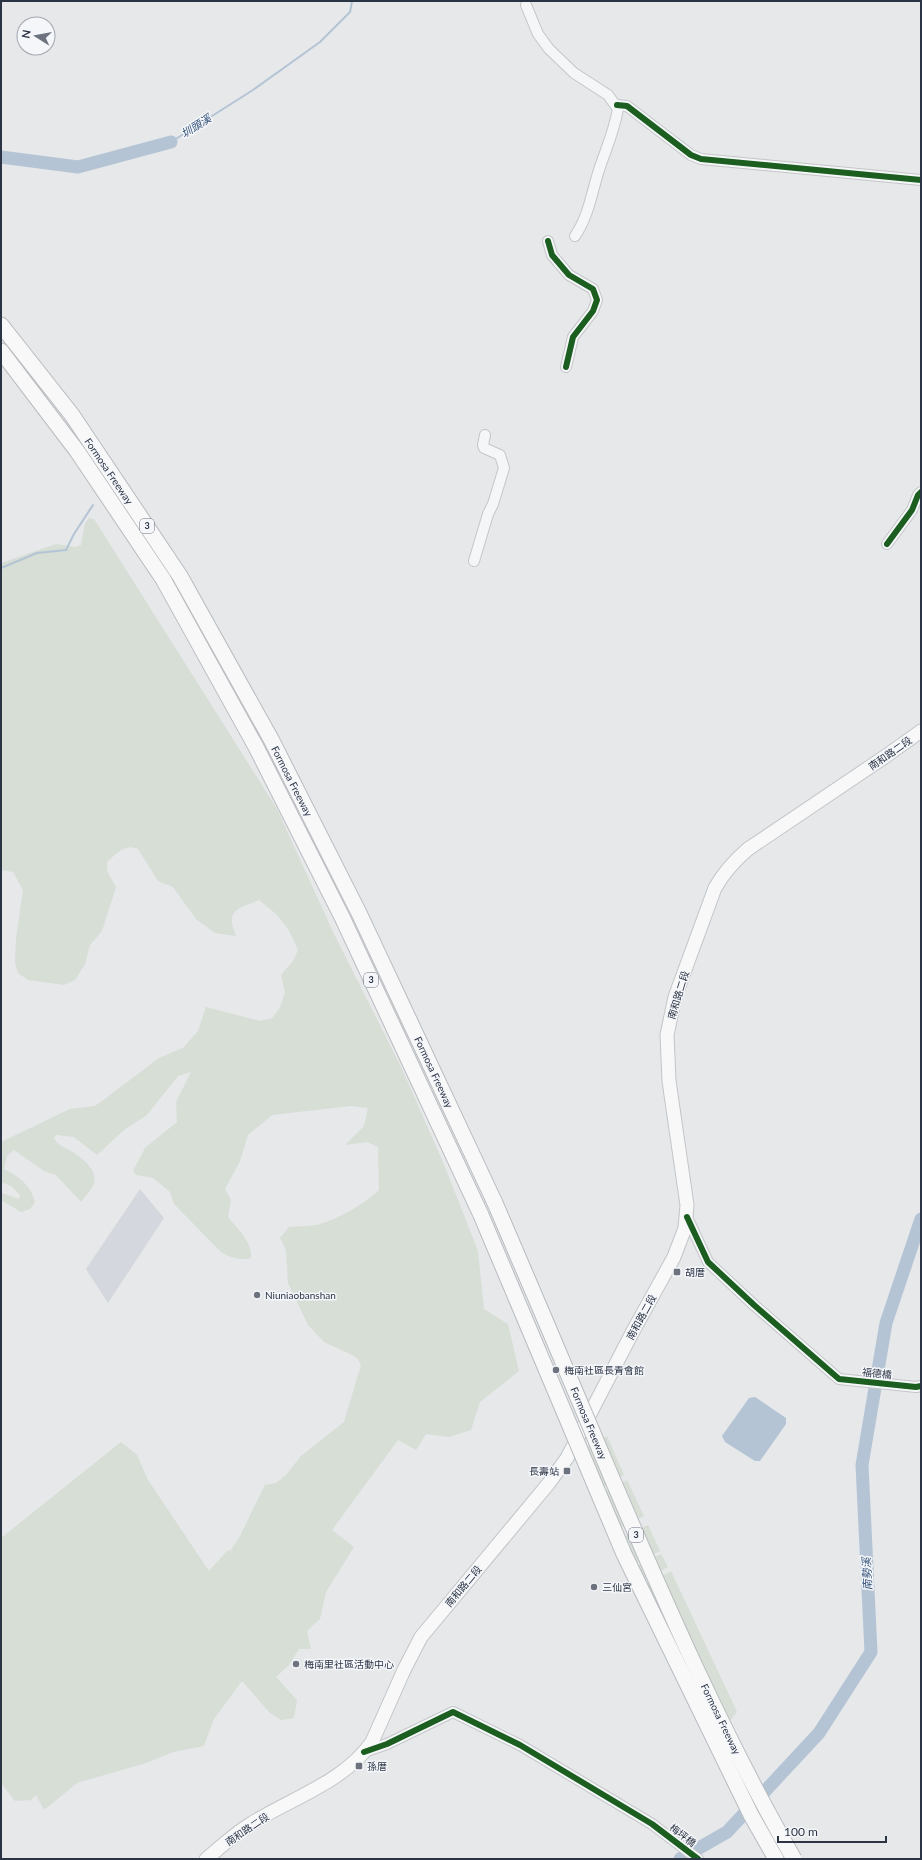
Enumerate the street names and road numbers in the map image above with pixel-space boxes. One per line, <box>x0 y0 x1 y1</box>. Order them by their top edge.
street label: Formosa Freeway <box>82 436 136 507</box>
road number: 3 <box>140 519 154 533</box>
street label: 南和路二段 <box>866 734 914 772</box>
street label: Formosa Freeway <box>269 744 315 819</box>
street label: 南和路二段 <box>665 969 691 1021</box>
road number: 3 <box>364 973 378 987</box>
street label: Formosa Freeway <box>412 1034 456 1110</box>
street label: 南和路二段 <box>624 1292 658 1342</box>
street label: 福德橋 <box>861 1365 893 1381</box>
street label: Formosa Freeway <box>568 1385 610 1462</box>
road number: 3 <box>629 1528 643 1542</box>
street label: 南和路二段 <box>442 1563 484 1609</box>
street label: Formosa Freeway <box>699 1682 744 1757</box>
street label: 南和路二段 <box>223 1810 271 1848</box>
street label: 梅坪橋 <box>667 1821 699 1849</box>

